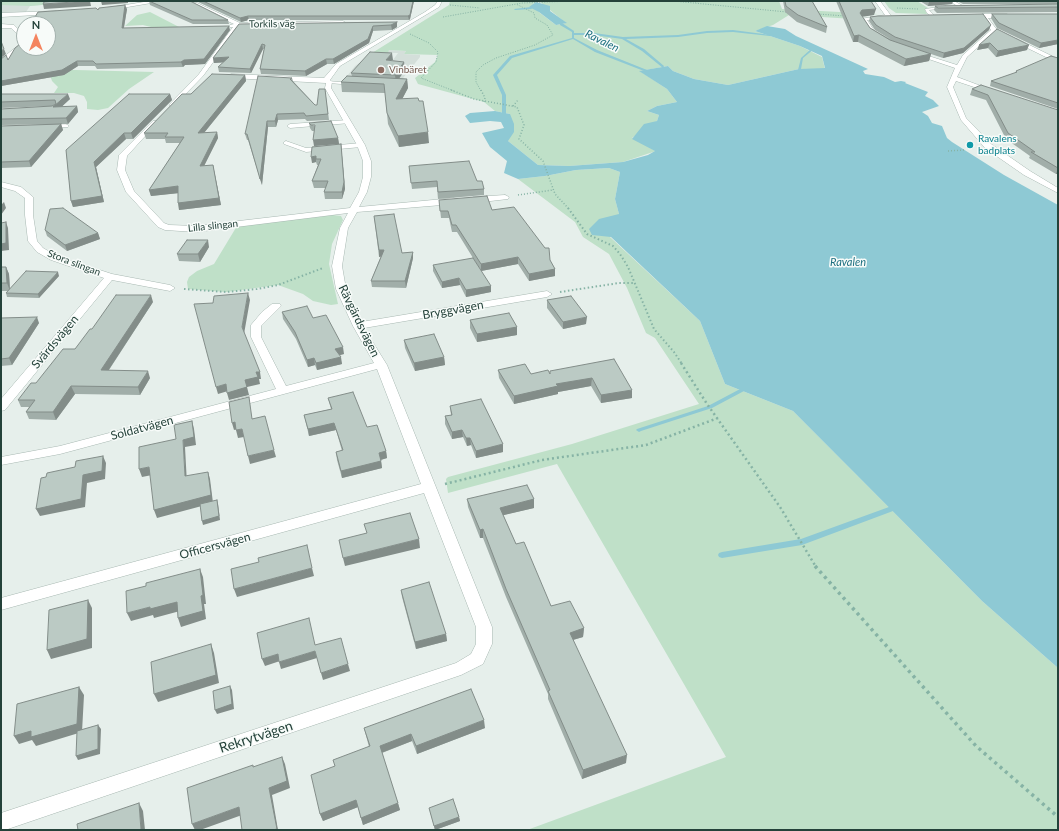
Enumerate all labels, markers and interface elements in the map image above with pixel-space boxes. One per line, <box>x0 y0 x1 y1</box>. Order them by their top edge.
north arrow <box>16 16 56 56</box>
text: N <box>32 18 40 31</box>
street label: Torkils väg <box>249 18 295 30</box>
water label: Ravalen <box>583 27 621 55</box>
place label: Vinbäret <box>389 64 427 76</box>
marker: Vinbäret <box>376 65 386 75</box>
place label: Ravalens badplats <box>978 133 1017 156</box>
marker: Ravalens badplats <box>965 140 975 150</box>
street label: Lilla slingan <box>187 217 239 235</box>
street label: Stora slingan <box>46 247 102 279</box>
water label: Ravalen <box>830 255 866 269</box>
street label: Rävgärdsvägen <box>335 282 383 360</box>
street label: Bryggvägen <box>421 298 485 322</box>
street label: Svärdsvägen <box>28 312 82 372</box>
street label: Soldatvägen <box>109 413 175 443</box>
street label: Officersvägen <box>178 530 252 562</box>
street label: Rekrytvägen <box>217 717 295 757</box>

